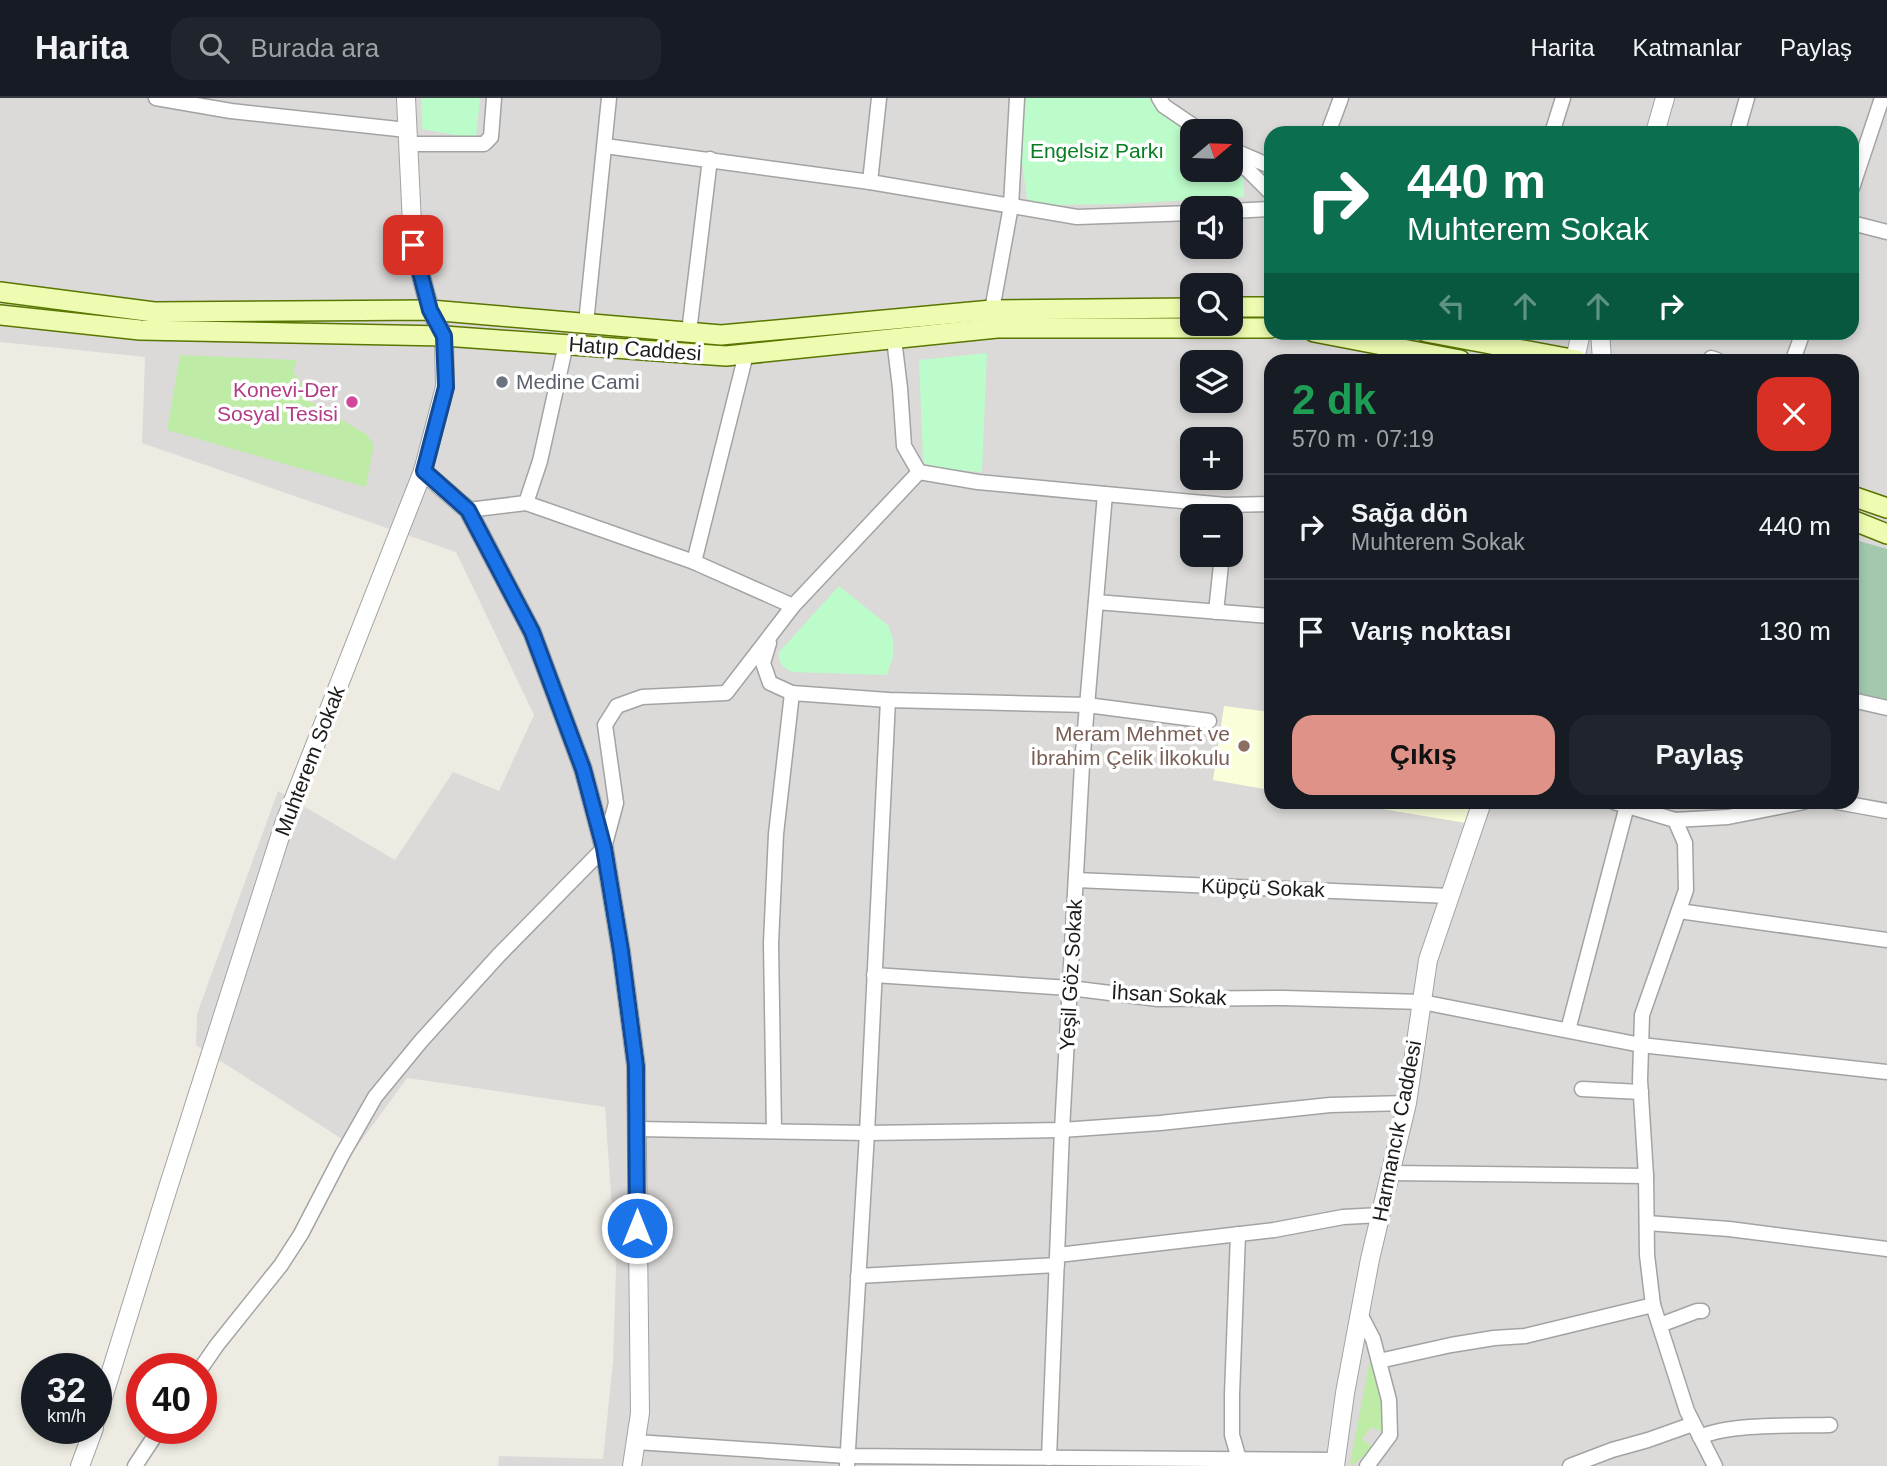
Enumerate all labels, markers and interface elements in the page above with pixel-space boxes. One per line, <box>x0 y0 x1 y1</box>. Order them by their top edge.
search box <box>171 17 661 80</box>
text: Harita <box>35 29 129 66</box>
icon: search <box>195 29 233 67</box>
text: Burada ara <box>251 33 379 63</box>
text: Harita <box>1531 34 1595 61</box>
text: Katmanlar <box>1633 34 1742 61</box>
text: Paylaş <box>1780 34 1852 61</box>
north arrow <box>1180 119 1242 182</box>
map controls <box>1180 119 1243 567</box>
park label: Engelsiz Parkı <box>1030 139 1164 162</box>
icon: right <box>1292 154 1383 245</box>
text: 440 m <box>1407 154 1546 208</box>
button: sound <box>1180 196 1243 259</box>
text: Muhterem Sokak <box>1407 211 1649 247</box>
pin <box>383 215 443 275</box>
icon: arrive <box>394 226 432 264</box>
button: search <box>1180 273 1243 336</box>
icon: left <box>1433 287 1471 325</box>
icon: ahead <box>1506 287 1544 325</box>
icon: ahead <box>1579 287 1617 325</box>
icon: right <box>1652 287 1690 325</box>
street label: Hatıp Caddesi <box>568 332 702 365</box>
button: layers <box>1180 350 1243 413</box>
place label: Medine Cami <box>516 370 640 393</box>
marker: Medine Cami <box>494 374 510 390</box>
text: 2 dk <box>1292 376 1376 423</box>
button: close <box>1757 377 1831 451</box>
place label: Konevi-Der Sosyal Tesisi <box>217 378 338 425</box>
marker: Konevi-Der Sosyal Tesisi <box>344 394 360 410</box>
text: 570 m · 07:19 <box>1292 426 1434 452</box>
button: + <box>1180 427 1243 490</box>
text: Sağa dön <box>1351 498 1468 528</box>
button: − <box>1180 504 1243 567</box>
icon: right <box>1292 508 1330 546</box>
text: 440 m <box>1759 511 1831 541</box>
text: Muhterem Sokak <box>1351 529 1525 555</box>
icon: arrive <box>1292 613 1330 651</box>
text: Varış noktası <box>1351 616 1511 646</box>
text: 130 m <box>1759 616 1831 646</box>
street label: Muhterem Sokak <box>270 682 349 839</box>
button: Çıkış <box>1292 715 1555 795</box>
button: Paylaş <box>1569 715 1831 795</box>
place label: Meram Mehmet ve İbrahim Çelik İlkokulu <box>1030 722 1230 769</box>
marker: Meram Mehmet ve İbrahim Çelik İlkokulu <box>1236 738 1252 754</box>
street label: Küpçü Sokak <box>1201 874 1326 901</box>
street label: Yeşil Göz Sokak <box>1055 898 1086 1052</box>
street label: İhsan Sokak <box>1111 980 1228 1009</box>
street label: Harmancık Caddesi <box>1368 1038 1425 1224</box>
position arrow <box>600 1191 674 1265</box>
speed limit sign: 40 <box>126 1353 217 1444</box>
text: 32 <box>47 1370 86 1409</box>
text: km/h <box>47 1406 86 1426</box>

